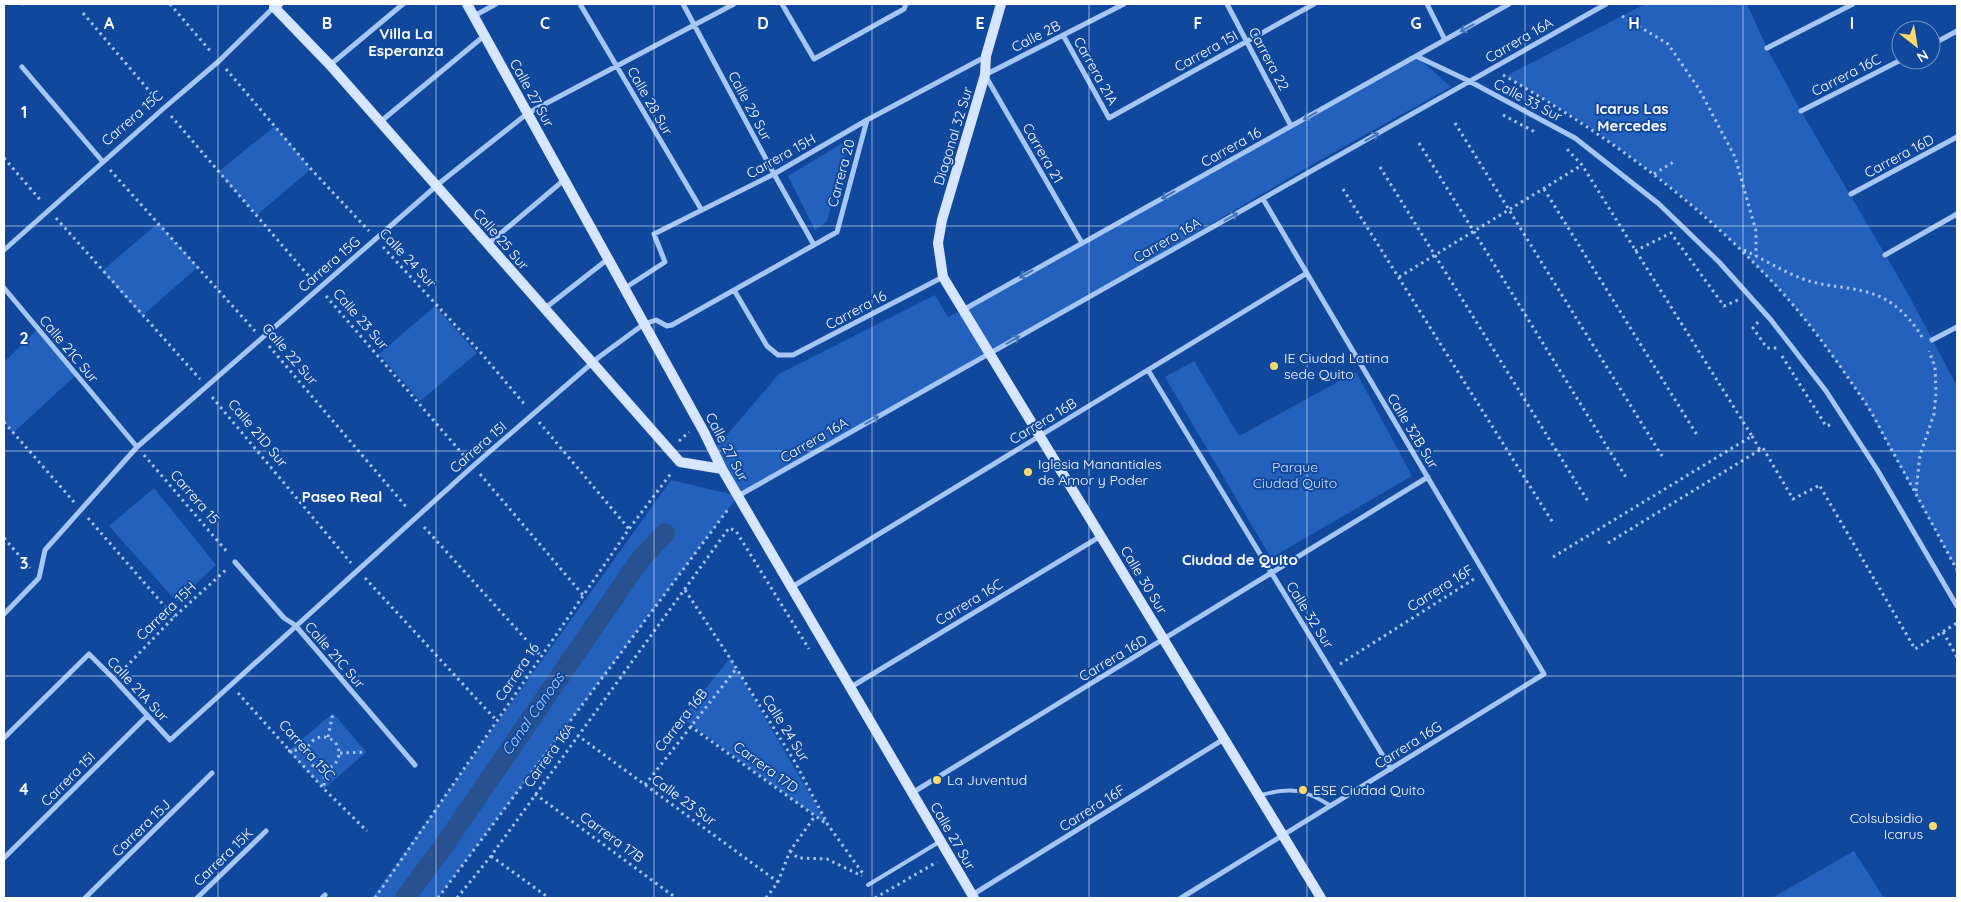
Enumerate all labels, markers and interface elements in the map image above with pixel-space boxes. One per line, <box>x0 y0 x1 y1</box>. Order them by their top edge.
text: A <box>104 13 115 33</box>
text: B <box>322 13 332 33</box>
text: C <box>540 13 550 33</box>
text: D <box>757 13 769 33</box>
text: E <box>975 13 985 33</box>
text: F <box>1194 13 1203 33</box>
text: G <box>1410 13 1422 33</box>
street label: Carrera 16A <box>1482 13 1556 67</box>
text: H <box>1628 13 1640 33</box>
text: I <box>1850 13 1854 33</box>
street label: Calle 2B <box>1009 16 1063 56</box>
north arrow <box>1891 20 1941 70</box>
one-way arrow <box>1460 23 1474 33</box>
district label: Villa La Esperanza <box>368 24 444 60</box>
street label: Carrera 22 <box>1245 24 1293 94</box>
street label: Carrera 15I <box>1171 26 1241 76</box>
street label: Carrera 21A <box>1070 34 1122 108</box>
text: N <box>1914 46 1932 67</box>
street label: Carrera 16C <box>1808 50 1884 100</box>
street label: Calle 27 Sur <box>506 56 558 131</box>
street label: Calle 28 Sur <box>623 64 677 139</box>
street label: Calle 29 Sur <box>724 68 776 144</box>
street label: Calle 33 Sur <box>1490 74 1566 126</box>
street label: Diagonal 32 Sur <box>929 84 977 188</box>
street label: Carrera 15C <box>98 86 166 150</box>
district label: Icarus Las Mercedes <box>1595 99 1669 135</box>
text: 1 <box>21 102 27 122</box>
one-way arrow <box>1303 111 1317 121</box>
street label: Carrera 21 <box>1019 120 1067 186</box>
street label: Carrera 16 <box>1198 123 1265 171</box>
street label: Carrera 15H <box>743 130 819 182</box>
street label: Carrera 16D <box>1861 130 1937 182</box>
one-way arrow <box>1364 131 1379 141</box>
street label: Carrera 20 <box>823 137 859 209</box>
one-way arrow <box>1161 191 1176 200</box>
street label: Calle 25 Sur <box>469 204 533 274</box>
one-way arrow <box>1223 212 1238 222</box>
street label: Carrera 16A <box>1130 213 1204 267</box>
street label: Calle 24 Sur <box>376 224 441 292</box>
street label: Carrera 15G <box>294 232 364 296</box>
one-way arrow <box>1020 270 1034 280</box>
street label: Calle 23 Sur <box>329 284 393 354</box>
street label: Carrera 16 <box>823 286 890 333</box>
street label: Calle 21C Sur <box>35 312 103 387</box>
street label: Calle 22 Sur <box>258 319 322 389</box>
text: 2 <box>19 328 29 348</box>
one-way arrow <box>1006 335 1020 345</box>
place label: IE Ciudad Latina sede Quito <box>1284 349 1389 383</box>
marker: IE Ciudad Latina sede Quito <box>1268 360 1280 372</box>
street label: Calle 32B Sur <box>1383 390 1443 473</box>
street label: Carrera 16B <box>1006 394 1080 448</box>
street label: Calle 21D Sur <box>224 395 292 471</box>
street label: Calle 27 Sur <box>701 409 753 485</box>
street label: Carrera 16A <box>777 413 851 467</box>
one-way arrow <box>864 415 879 425</box>
street label: Carrera 15I <box>446 417 510 477</box>
place label: Iglesia Manantiales de Amor y Poder <box>1038 455 1162 489</box>
park label: Parque Ciudad Quito <box>1253 458 1337 492</box>
street label: Carrera 15 <box>166 466 224 528</box>
marker: Iglesia Manantiales de Amor y Poder <box>1022 466 1034 478</box>
district label: Paseo Real <box>302 487 382 506</box>
street label: Calle 30 Sur <box>1117 543 1172 618</box>
district label: Ciudad de Quito <box>1182 550 1298 569</box>
text: 3 <box>20 553 28 573</box>
street label: Carrera 16F <box>1404 561 1476 615</box>
street label: Carrera 16C <box>932 575 1006 629</box>
street label: Carrera 15H <box>132 578 200 644</box>
street label: Calle 32 Sur <box>1282 578 1338 652</box>
street label: Calle 21C Sur <box>301 618 369 693</box>
street label: Carrera 16D <box>1076 631 1150 685</box>
street label: Carrera 16 <box>491 639 543 704</box>
street label: Calle 21A Sur <box>103 653 173 726</box>
water label: Canal Canoas <box>497 668 569 759</box>
street label: Carrera 16B <box>651 685 711 755</box>
street label: Calle 24 Sur <box>758 691 814 765</box>
street label: Carrera 15C <box>275 716 339 784</box>
street label: Carrera 16G <box>1371 717 1445 773</box>
street label: Carrera 16A <box>520 719 578 791</box>
street label: Carrera 17D <box>730 737 802 797</box>
street label: Carrera 15I <box>37 748 99 810</box>
street label: Calle 23 Sur <box>648 770 720 830</box>
place label: La Juventud <box>947 771 1027 789</box>
marker: La Juventud <box>931 774 943 786</box>
text: 4 <box>19 779 29 799</box>
street label: Carrera 16F <box>1056 781 1128 835</box>
place label: ESE Ciudad Quito <box>1313 781 1425 799</box>
marker: ESE Ciudad Quito <box>1297 784 1309 796</box>
street label: Carrera 15J <box>108 796 174 860</box>
street label: Calle 27 Sur <box>926 799 980 874</box>
street label: Carrera 17B <box>576 808 648 866</box>
place label: Colsubsidio Icarus <box>1850 809 1923 843</box>
marker: Colsubsidio Icarus <box>1927 820 1939 832</box>
street label: Carrera 15K <box>189 824 257 890</box>

